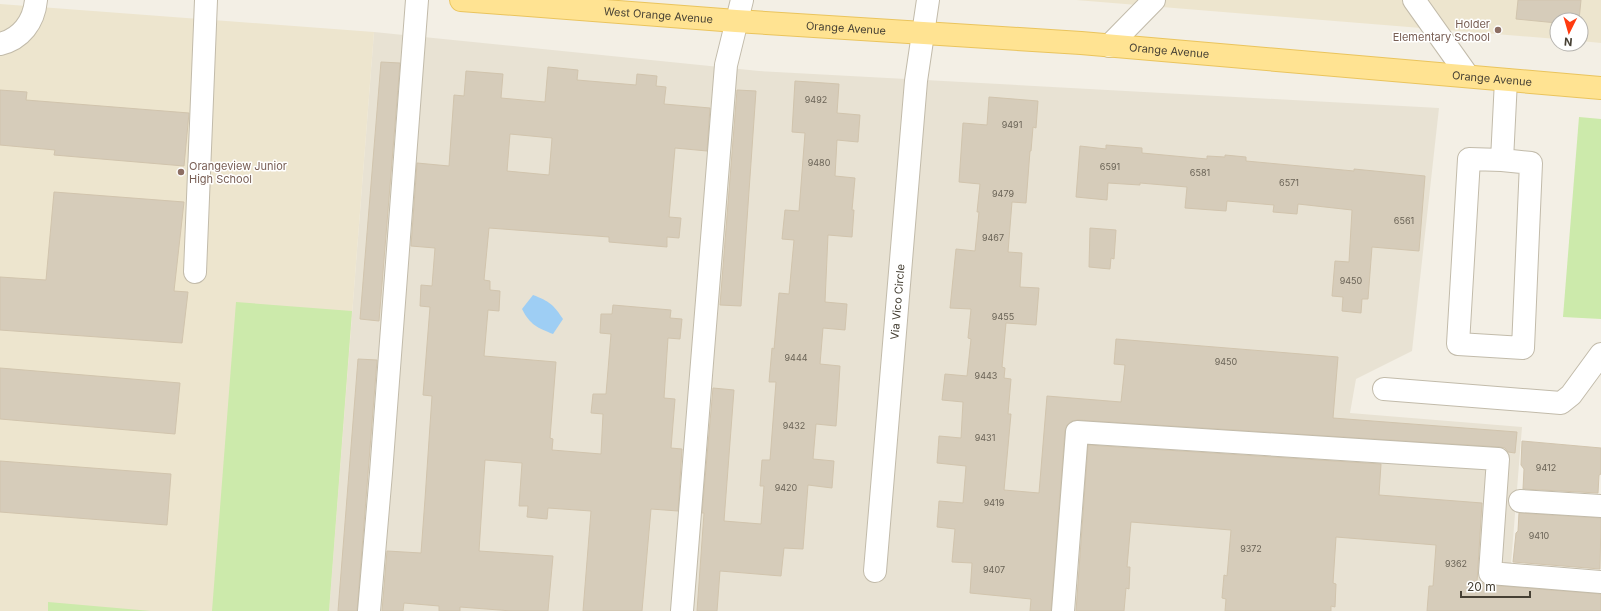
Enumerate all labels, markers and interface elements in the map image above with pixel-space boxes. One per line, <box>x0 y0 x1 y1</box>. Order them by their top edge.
street label: West Orange Avenue <box>603 4 714 26</box>
north arrow <box>1549 12 1589 52</box>
place label: Holder Elementary School <box>1393 17 1490 44</box>
street label: Orange Avenue <box>806 18 886 38</box>
marker: Holder Elementary School <box>1493 25 1503 35</box>
text: N <box>1563 35 1573 49</box>
street label: Orange Avenue <box>1129 40 1210 61</box>
street label: Orange Avenue <box>1451 68 1533 89</box>
house number: 9492 <box>805 94 827 105</box>
house number: 9491 <box>1002 119 1022 130</box>
house number: 9480 <box>808 157 831 168</box>
place label: Orangeview Junior High School <box>189 159 287 186</box>
house number: 6591 <box>1100 161 1120 172</box>
marker: Orangeview Junior High School <box>176 167 186 177</box>
house number: 6581 <box>1190 167 1210 178</box>
house number: 6571 <box>1279 177 1299 188</box>
house number: 9479 <box>992 188 1014 199</box>
house number: 6561 <box>1394 215 1414 226</box>
house number: 9467 <box>982 232 1004 243</box>
street label: Via Vico Circle <box>887 264 908 340</box>
house number: 9450 <box>1340 275 1363 286</box>
house number: 9455 <box>992 311 1014 322</box>
house number: 9444 <box>784 352 808 363</box>
house number: 9450 <box>1215 356 1238 367</box>
house number: 9443 <box>975 370 998 381</box>
house number: 9432 <box>783 420 805 431</box>
house number: 9431 <box>975 432 995 443</box>
house number: 9412 <box>1536 462 1556 473</box>
house number: 9420 <box>775 482 798 493</box>
house number: 9419 <box>984 497 1005 508</box>
house number: 9410 <box>1529 530 1550 541</box>
house number: 9372 <box>1240 543 1262 554</box>
house number: 9362 <box>1445 558 1467 569</box>
house number: 9407 <box>983 564 1005 575</box>
scale bar <box>1461 573 1530 599</box>
text: 20 m <box>1467 579 1496 594</box>

